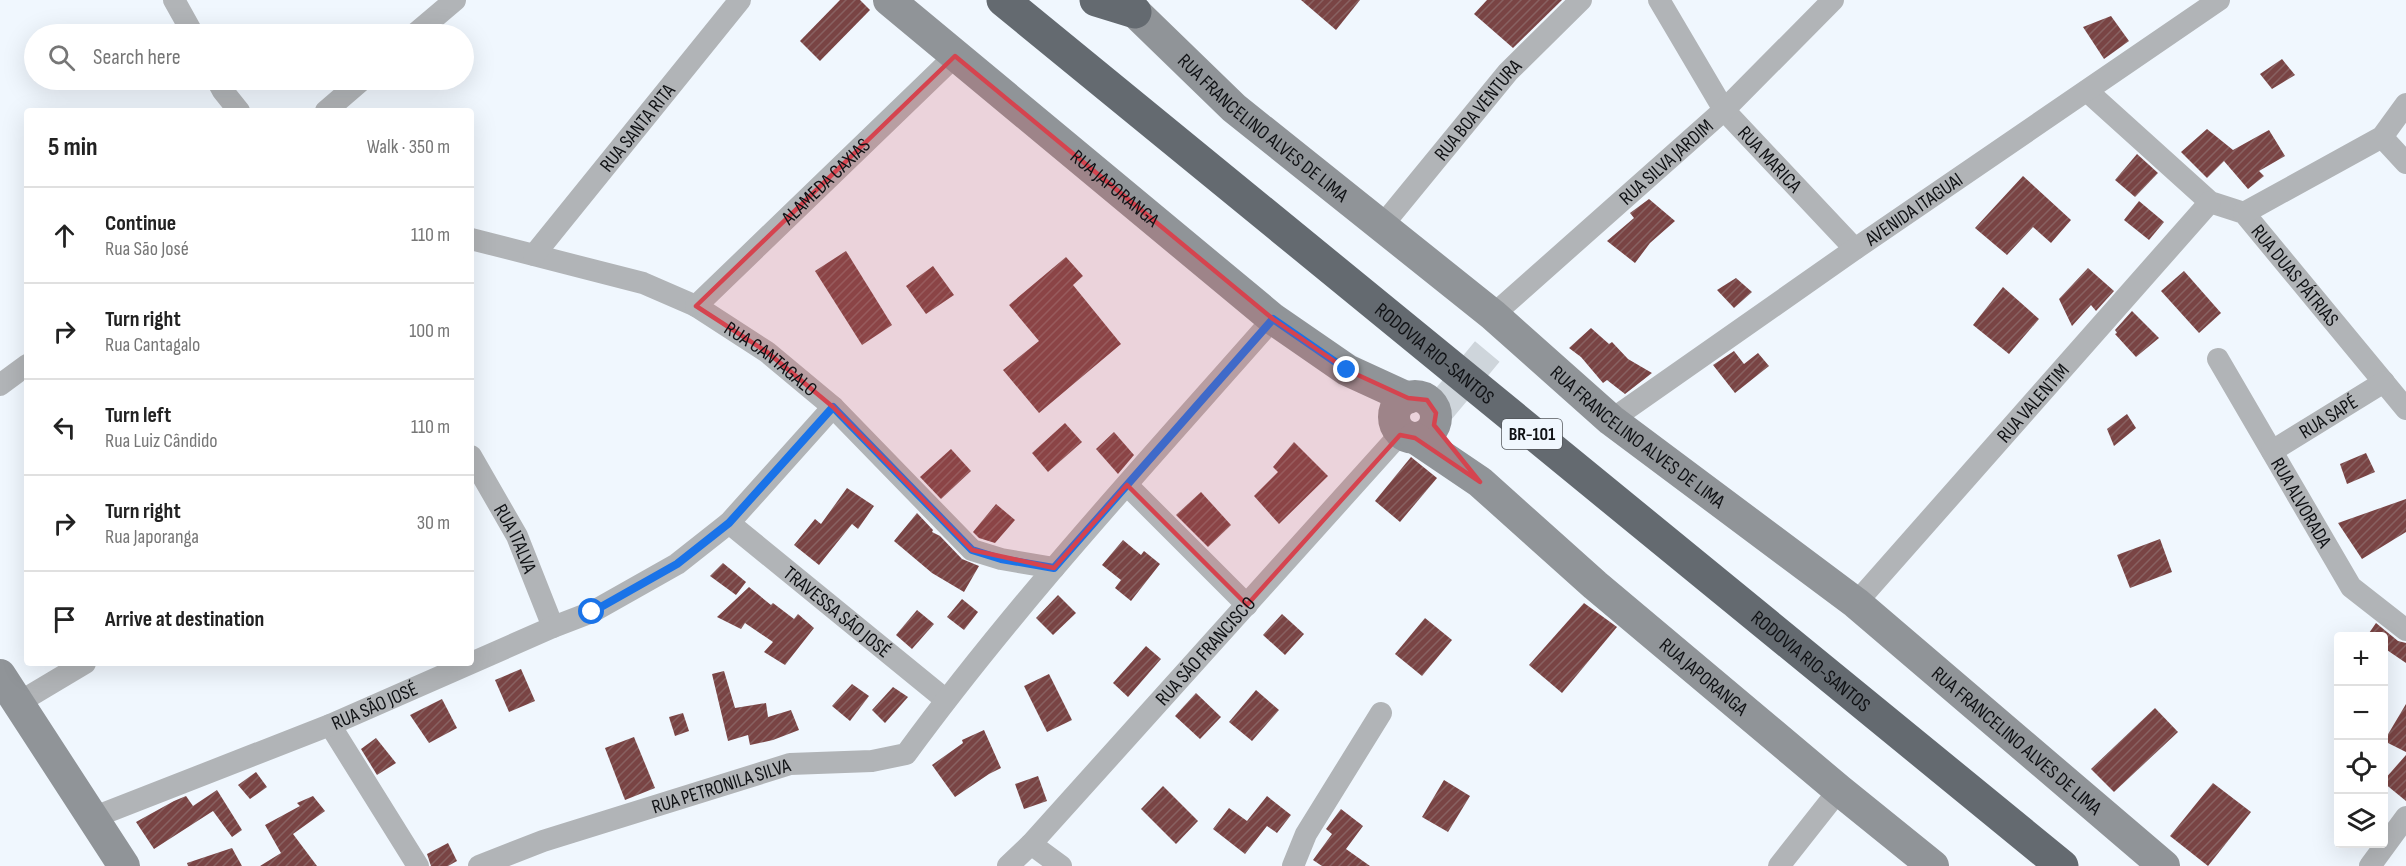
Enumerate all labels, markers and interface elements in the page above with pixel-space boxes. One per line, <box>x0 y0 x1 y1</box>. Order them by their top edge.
search box <box>24 24 474 90</box>
icon: search <box>45 41 78 74</box>
text: Search here <box>93 44 180 71</box>
street label: RUA FRANCELINO ALVES DE LIMA <box>1172 49 1353 208</box>
street label: RUA BOA VENTURA <box>1429 54 1527 166</box>
street label: RUA SANTA RITA <box>595 79 681 177</box>
street label: RUA SILVA JARDIM <box>1615 114 1718 210</box>
street label: RUA MARICA <box>1732 121 1807 198</box>
text: 5 min <box>48 132 98 163</box>
street label: ALAMEDA CAXIAS <box>776 133 876 231</box>
text: Walk · 350 m <box>367 135 450 159</box>
street label: RUA JAPORANGA <box>1065 145 1164 233</box>
street label: AVENIDA ITAGUAI <box>1860 168 1968 252</box>
text: Continue <box>105 210 176 237</box>
icon: ahead <box>48 219 81 252</box>
street label: RUA DUAS PÁTRIAS <box>2246 220 2344 332</box>
text: 110 m <box>411 223 450 247</box>
text: Rua São José <box>105 237 189 261</box>
street label: RODOVIA RIO-SANTOS <box>1370 298 1499 410</box>
text: Turn right <box>105 306 181 333</box>
icon: right <box>48 315 81 348</box>
street label: RUA CANTAGALO <box>720 317 822 402</box>
text: 100 m <box>409 319 450 343</box>
text: Rua Cantagalo <box>105 333 200 357</box>
route end <box>1333 356 1359 382</box>
street label: RUA VALENTIM <box>1992 359 2075 448</box>
street label: RUA FRANCELINO ALVES DE LIMA <box>1545 361 1730 514</box>
street label: RUA SAPÉ <box>2295 390 2362 444</box>
text: Turn left <box>105 402 171 429</box>
icon: left <box>48 411 81 444</box>
text: 110 m <box>411 415 450 439</box>
road number: BR-101 <box>1502 419 1562 449</box>
text: Rua Luiz Cândido <box>105 429 218 453</box>
street label: RUA ALVORADA <box>2265 454 2337 553</box>
text: Turn right <box>105 498 181 525</box>
street label: RUA ITALVA <box>488 500 542 577</box>
icon: right <box>48 507 81 540</box>
text: 30 m <box>417 511 450 535</box>
text: Rua Japoranga <box>105 525 199 549</box>
street label: TRAVESSA SÃO JOSÉ <box>778 561 895 663</box>
street label: RUA SÃO FRANCISCO <box>1151 592 1261 711</box>
route start <box>578 598 604 624</box>
icon: arrive <box>48 603 81 636</box>
text: Arrive at destination <box>105 606 264 633</box>
street label: RODOVIA RIO-SANTOS <box>1746 606 1875 718</box>
map controls <box>2334 632 2388 848</box>
button: + <box>2334 632 2388 686</box>
street label: RUA JAPORANGA <box>1654 633 1753 721</box>
street label: RUA FRANCELINO ALVES DE LIMA <box>1926 662 2107 821</box>
street label: RUA SÃO JOSÉ <box>328 677 421 736</box>
button: − <box>2334 686 2388 740</box>
button: locate <box>2334 740 2388 794</box>
street label: RUA PETRONILA SILVA <box>649 753 794 819</box>
button: layers <box>2334 794 2388 848</box>

